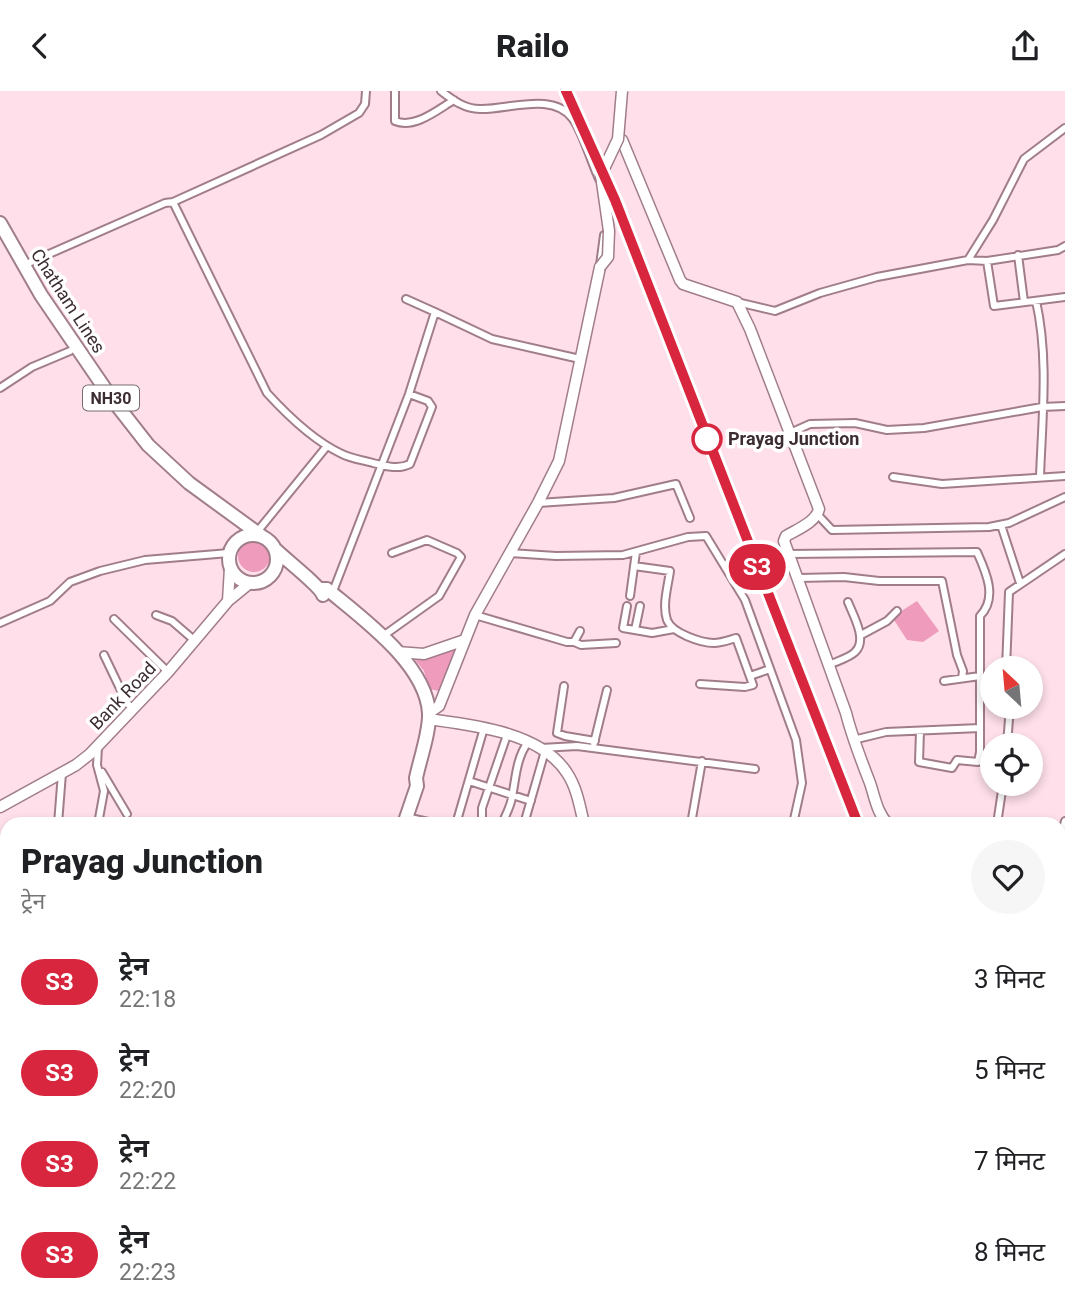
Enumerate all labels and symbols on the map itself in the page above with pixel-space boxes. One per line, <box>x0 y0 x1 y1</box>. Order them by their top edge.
street label: Chatham Lines <box>27 245 110 357</box>
road number: NH30 <box>83 385 139 411</box>
marker: Prayag Junction <box>692 424 722 454</box>
place label: Prayag Junction <box>728 428 859 449</box>
line badge: S3 <box>726 544 788 590</box>
north arrow <box>980 656 1043 719</box>
street label: Bank Road <box>85 657 160 734</box>

